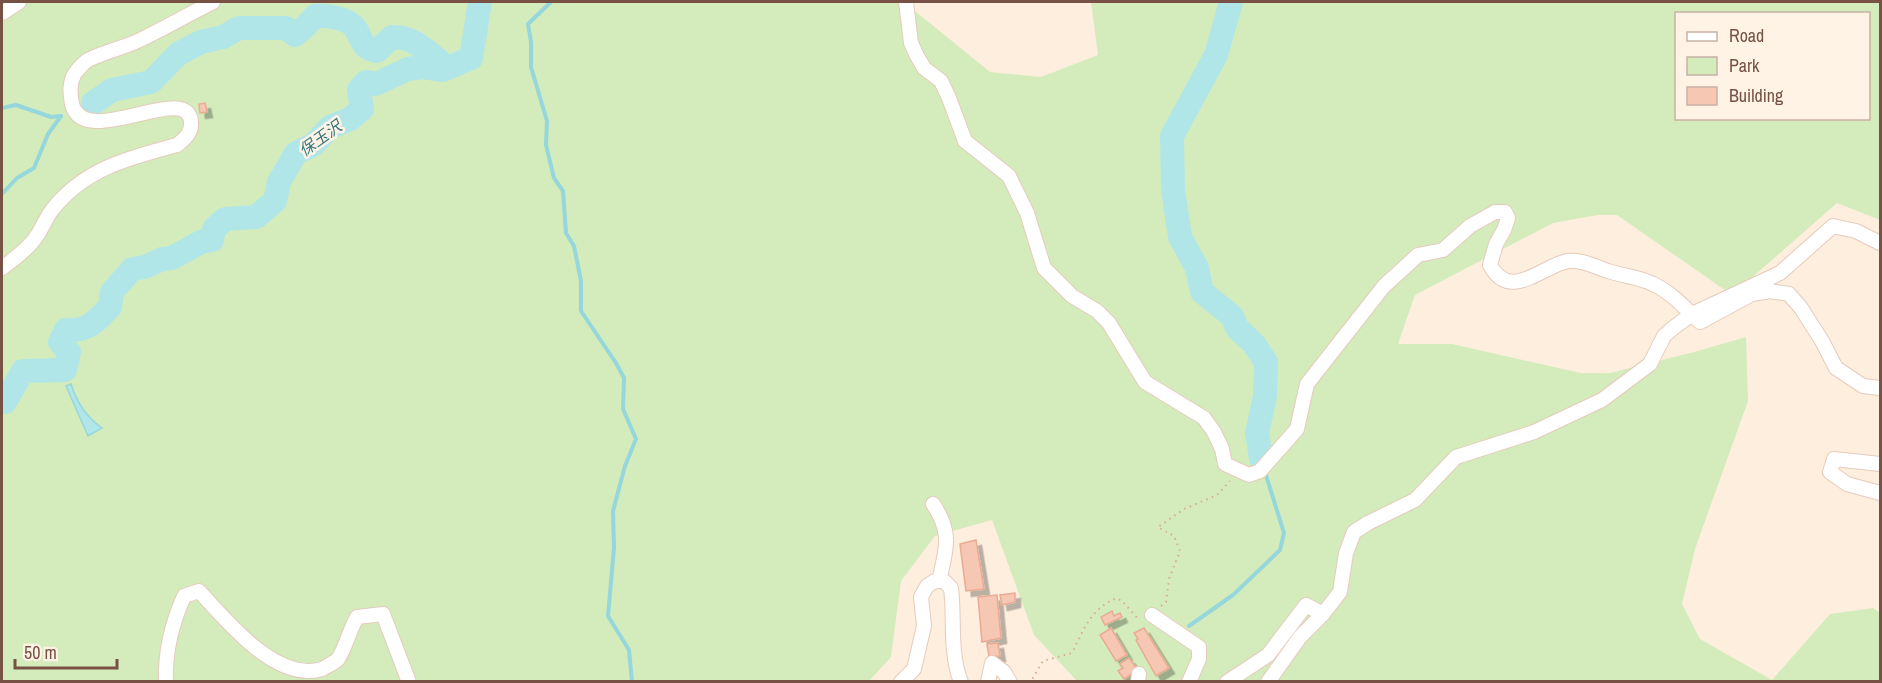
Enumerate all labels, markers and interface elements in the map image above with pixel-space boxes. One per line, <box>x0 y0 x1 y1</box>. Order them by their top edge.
legend <box>1675 12 1870 120</box>
text: Road <box>1729 23 1764 48</box>
text: Park <box>1729 53 1760 78</box>
text: Building <box>1729 83 1784 108</box>
water label: 保玉沢 <box>294 114 347 161</box>
scale bar <box>15 632 117 670</box>
text: 50 m <box>24 640 57 665</box>

